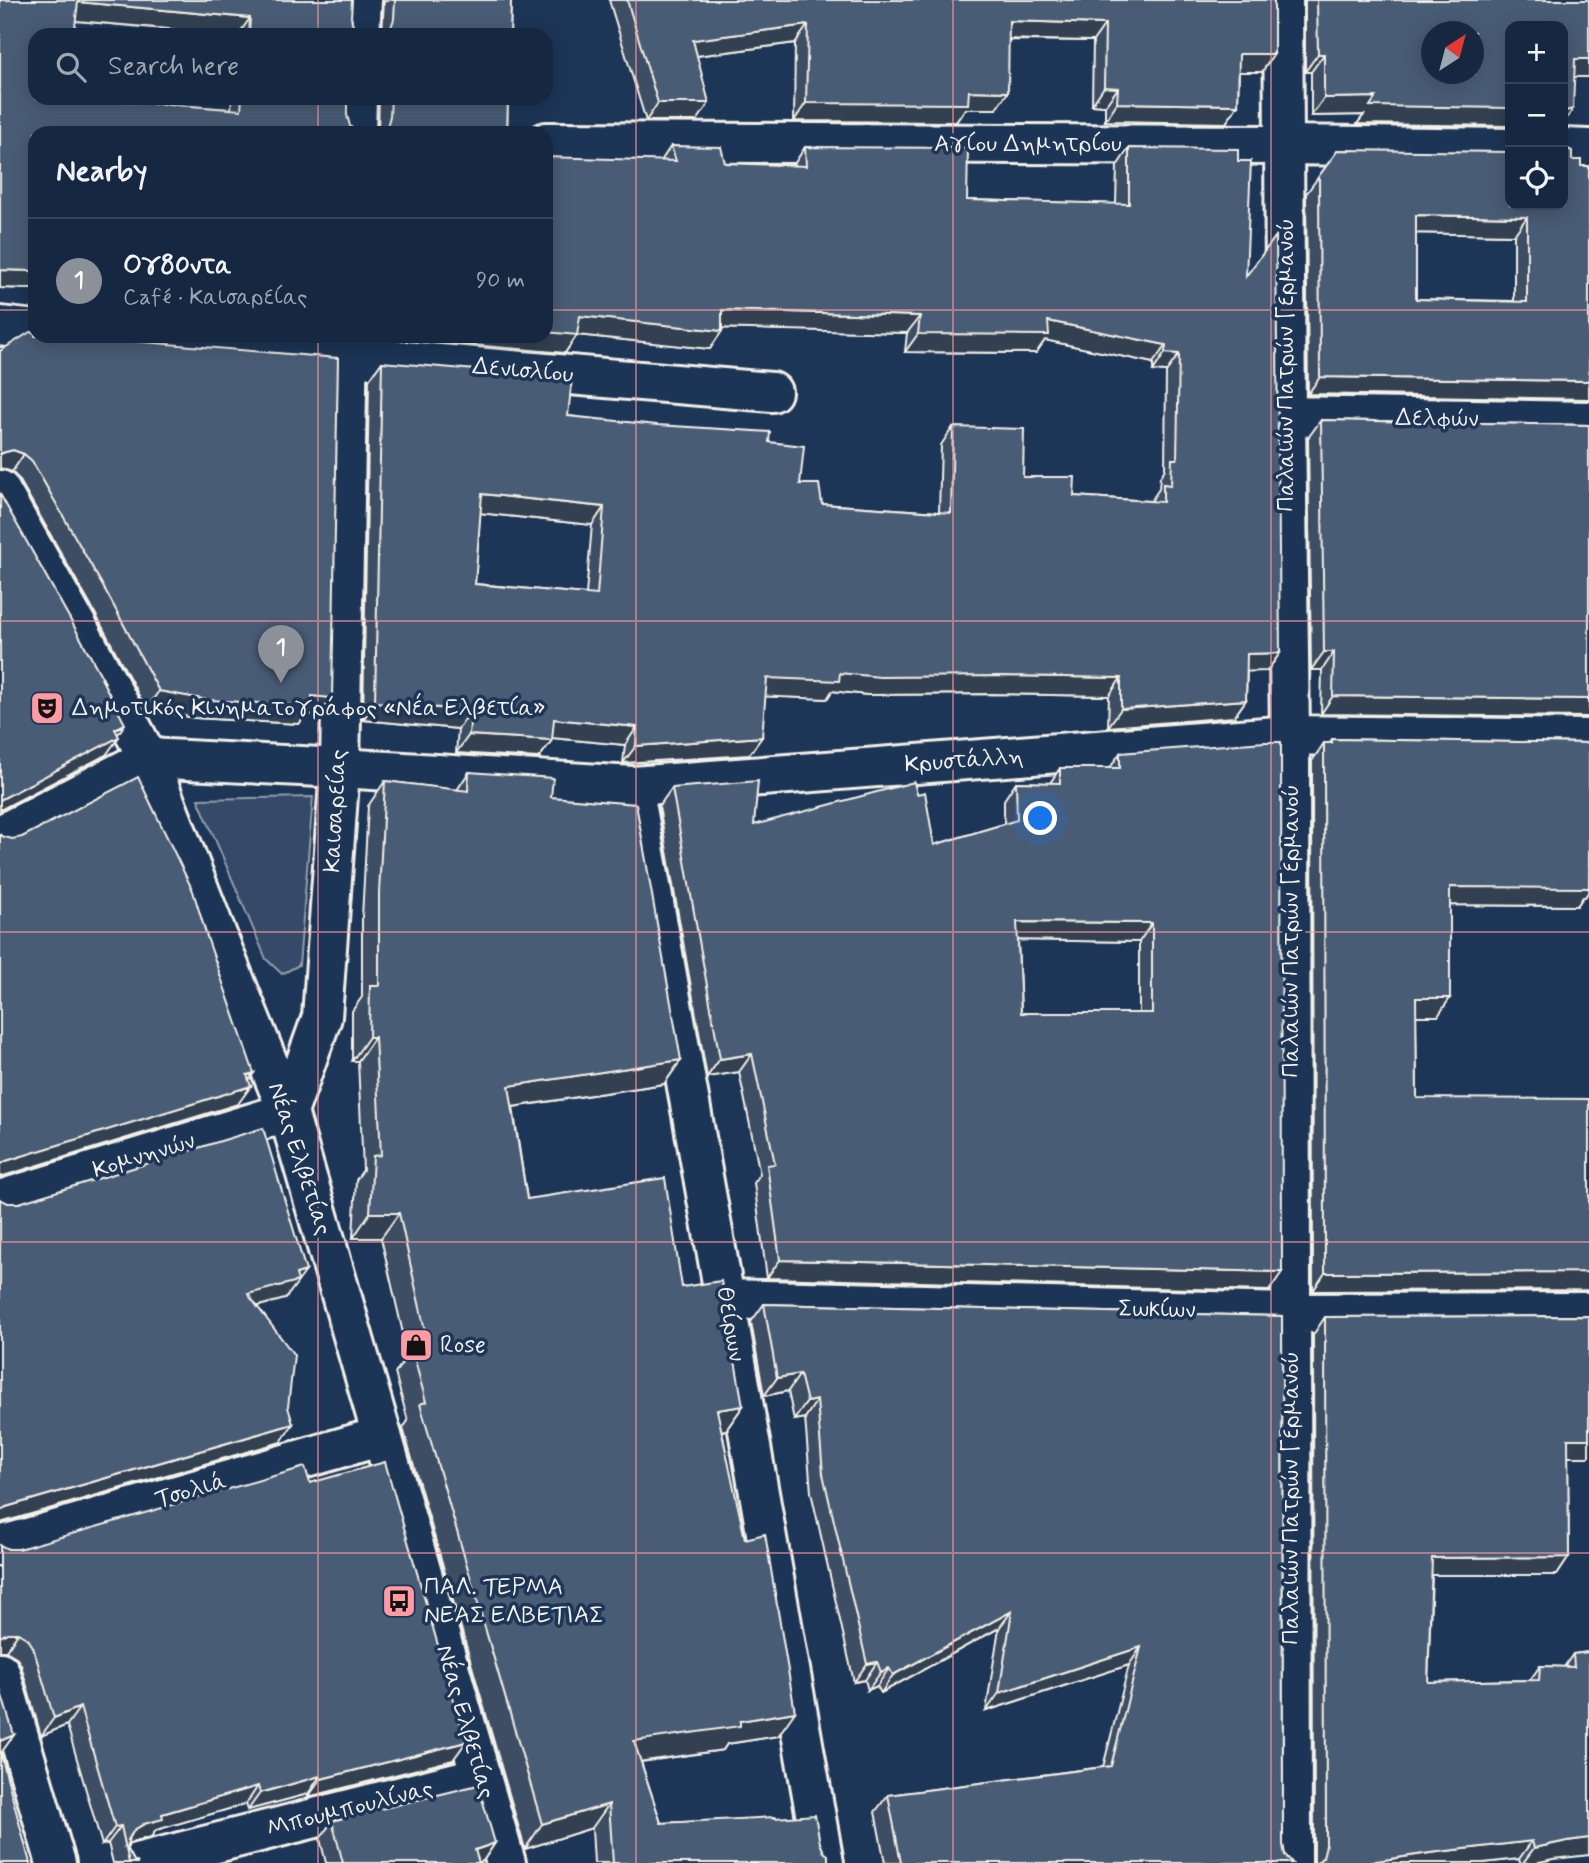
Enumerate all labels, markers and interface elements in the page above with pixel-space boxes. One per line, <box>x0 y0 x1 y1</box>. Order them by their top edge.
north arrow <box>1421 21 1484 84</box>
map controls <box>1505 21 1568 210</box>
button: + <box>1505 21 1568 84</box>
search box <box>28 28 553 105</box>
icon: search <box>52 48 90 86</box>
text: Search here <box>108 50 239 84</box>
button: − <box>1505 84 1568 147</box>
street label: Αγίου Δημητρίου <box>934 129 1122 160</box>
button: locate <box>1505 147 1568 210</box>
text: Nearby <box>56 152 147 191</box>
street label: Παλαιών Πατρών Γερμανού <box>1271 218 1302 512</box>
text: Ογ80ντα <box>123 249 232 283</box>
text: 1 <box>74 266 84 296</box>
text: 90 m <box>476 266 525 296</box>
text: Café · Καισαρείας <box>123 283 307 313</box>
street label: Δενισλίου <box>471 351 575 391</box>
street label: Δελφών <box>1395 403 1479 435</box>
pin: 1 <box>258 625 304 683</box>
theatre icon: Δημοτικός Κινηματογράφος «Νέα Ελβετία» <box>28 689 66 727</box>
place label: Δημοτικός Κινηματογράφος «Νέα Ελβετία» <box>72 692 545 724</box>
street label: Κρυστάλλη <box>904 741 1024 781</box>
street label: Καισαρείας <box>317 749 355 873</box>
street label: Παλαιών Πατρών Γερμανού <box>1276 784 1307 1078</box>
your location <box>1023 801 1057 835</box>
street label: Νέας Ελβετίας <box>260 1078 339 1239</box>
street label: Κομνηνών <box>89 1126 199 1186</box>
street label: Θείρων <box>708 1284 752 1364</box>
street label: Σωκίων <box>1118 1294 1196 1326</box>
shop icon: Rose <box>397 1326 435 1364</box>
place label: Rose <box>440 1330 486 1361</box>
street label: Παλαιών Πατρών Γερμανού <box>1276 1351 1307 1645</box>
street label: Τσολιά <box>152 1466 230 1516</box>
place label: ΠΑΛ. ΤΕΡΜΑ ΝΕΑΣ ΕΛΒΕΤΙΑΣ <box>424 1572 604 1631</box>
bus stop icon: ΠΑΛ. ΤΕΡΜΑ ΝΕΑΣ ΕΛΒΕΤΙΑΣ <box>380 1582 418 1620</box>
street label: Νέας Ελβετίας <box>428 1641 503 1803</box>
street label: Μπουμπουλίνας <box>264 1773 436 1845</box>

